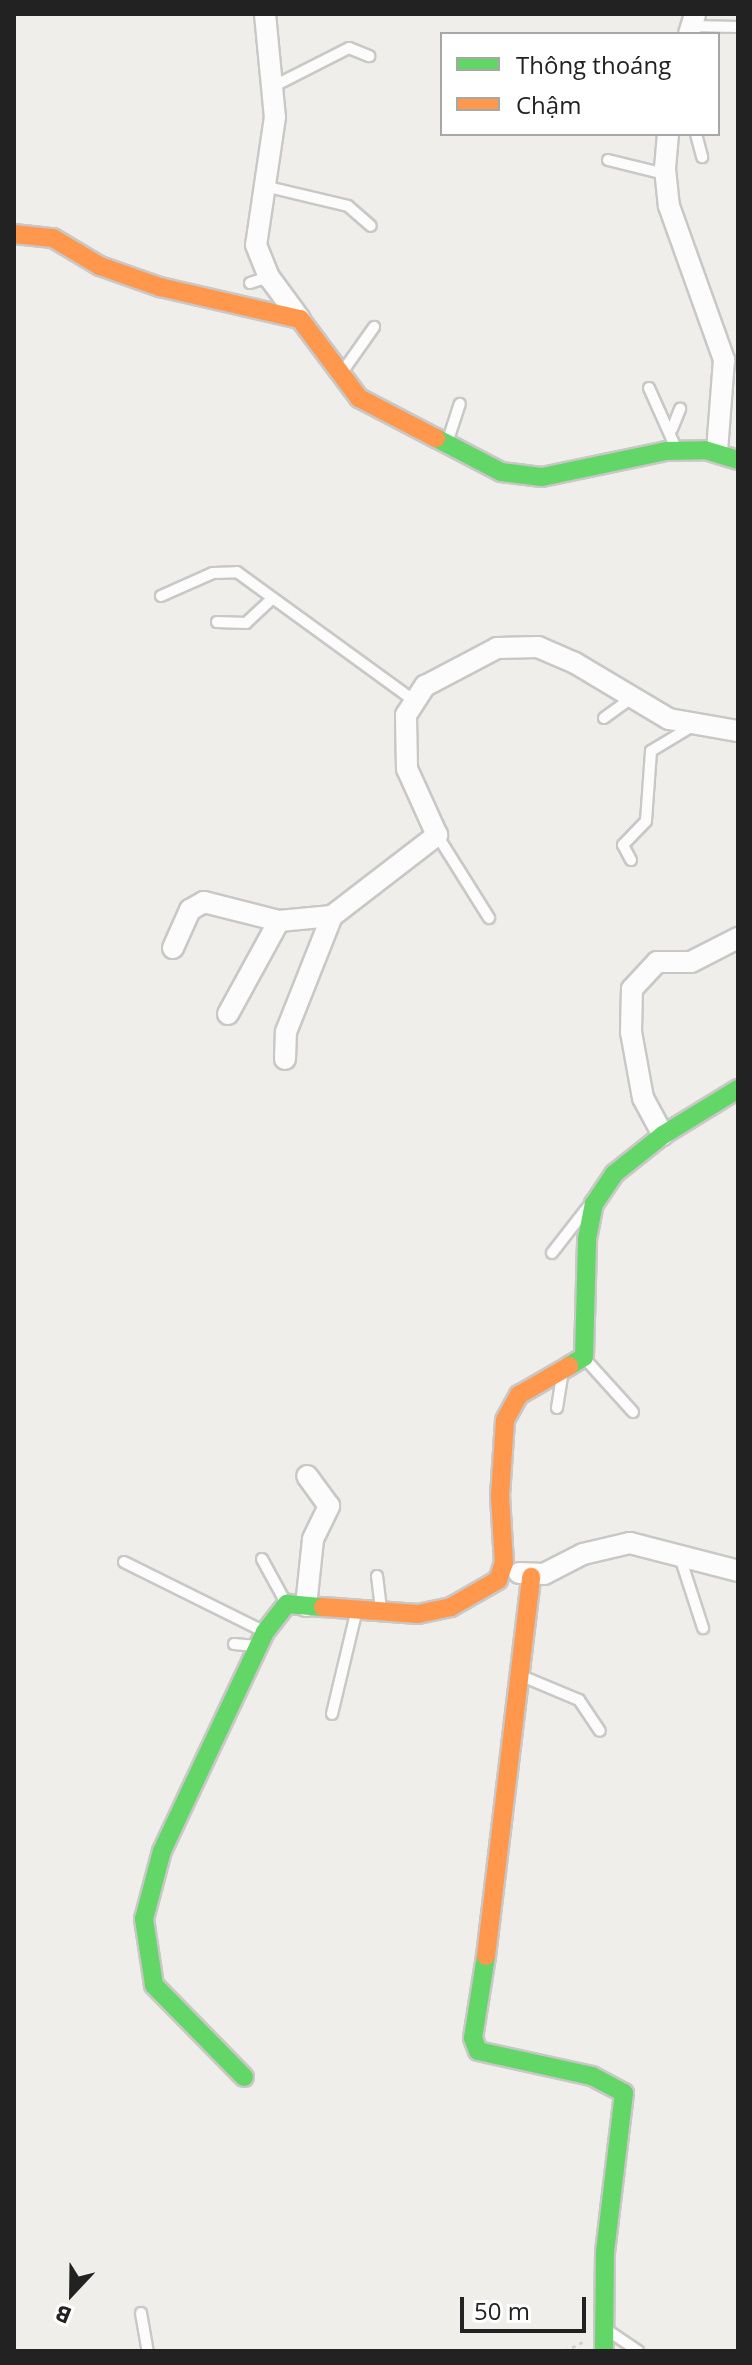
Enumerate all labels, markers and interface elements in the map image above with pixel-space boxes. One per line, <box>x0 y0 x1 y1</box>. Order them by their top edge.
legend <box>440 32 720 136</box>
text: Thông thoáng <box>516 48 671 81</box>
text: Chậm <box>516 88 581 121</box>
north arrow <box>32 2253 112 2333</box>
scale bar <box>464 2281 590 2331</box>
text: 50 m <box>474 2294 530 2327</box>
text: B <box>51 2299 75 2332</box>

